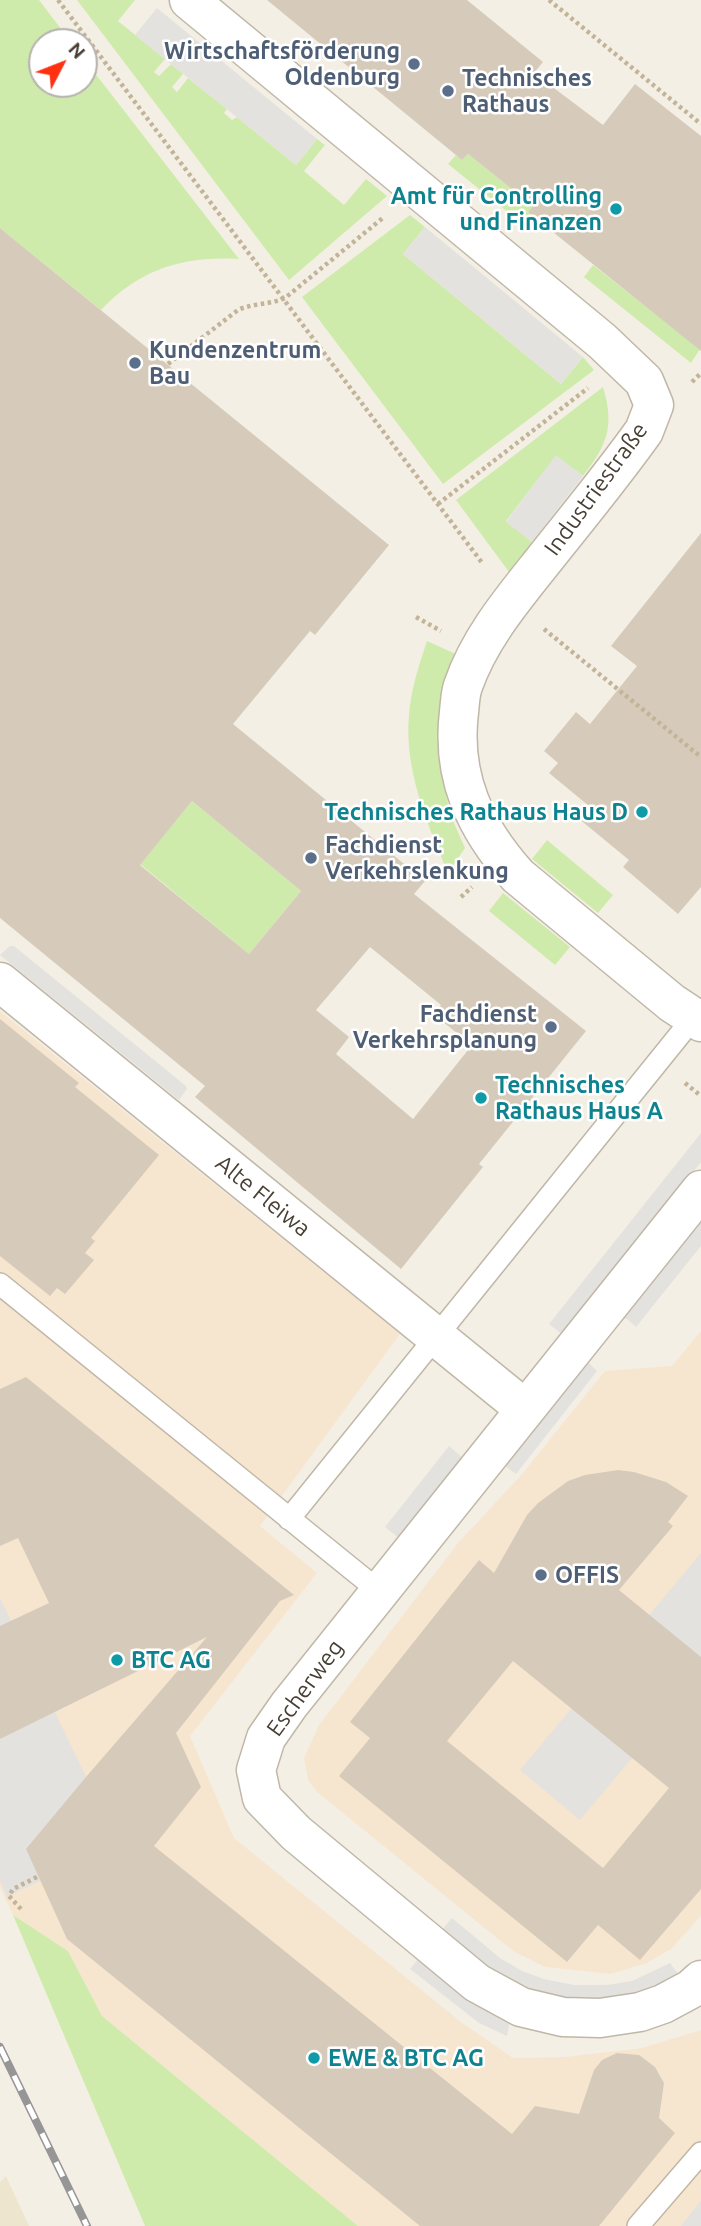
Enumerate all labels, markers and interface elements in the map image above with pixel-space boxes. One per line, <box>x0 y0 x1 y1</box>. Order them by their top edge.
north arrow <box>28 28 98 98</box>
place label: Wirtschaftsförderung Oldenburg <box>164 37 400 91</box>
text: N <box>64 38 90 63</box>
marker: Wirtschaftsförderung Oldenburg <box>406 56 422 72</box>
place label: Technisches Rathaus <box>462 64 592 118</box>
marker: Technisches Rathaus <box>440 83 456 99</box>
place label: Amt für Controlling und Finanzen <box>391 182 602 236</box>
marker: Amt für Controlling und Finanzen <box>608 201 624 217</box>
place label: Kundenzentrum Bau <box>149 336 321 390</box>
marker: Kundenzentrum Bau <box>127 355 143 371</box>
street label: Industriestraße <box>538 417 654 561</box>
place label: Technisches Rathaus Haus D <box>324 798 628 826</box>
marker: Technisches Rathaus Haus D <box>634 804 650 820</box>
place label: Fachdienst Verkehrslenkung <box>325 831 509 885</box>
marker: Fachdienst Verkehrslenkung <box>303 850 319 866</box>
place label: Fachdienst Verkehrsplanung <box>353 1000 537 1054</box>
marker: Fachdienst Verkehrsplanung <box>543 1019 559 1035</box>
place label: Technisches Rathaus Haus A <box>495 1071 663 1125</box>
marker: Technisches Rathaus Haus A <box>473 1090 489 1106</box>
street label: Alte Fleiwa <box>210 1149 316 1243</box>
place label: OFFIS <box>555 1561 619 1589</box>
marker: OFFIS <box>533 1567 549 1583</box>
street label: Escherweg <box>261 1634 349 1742</box>
place label: BTC AG <box>131 1646 211 1674</box>
marker: BTC AG <box>109 1652 125 1668</box>
place label: EWE & BTC AG <box>328 2044 484 2072</box>
marker: EWE & BTC AG <box>306 2050 322 2066</box>

